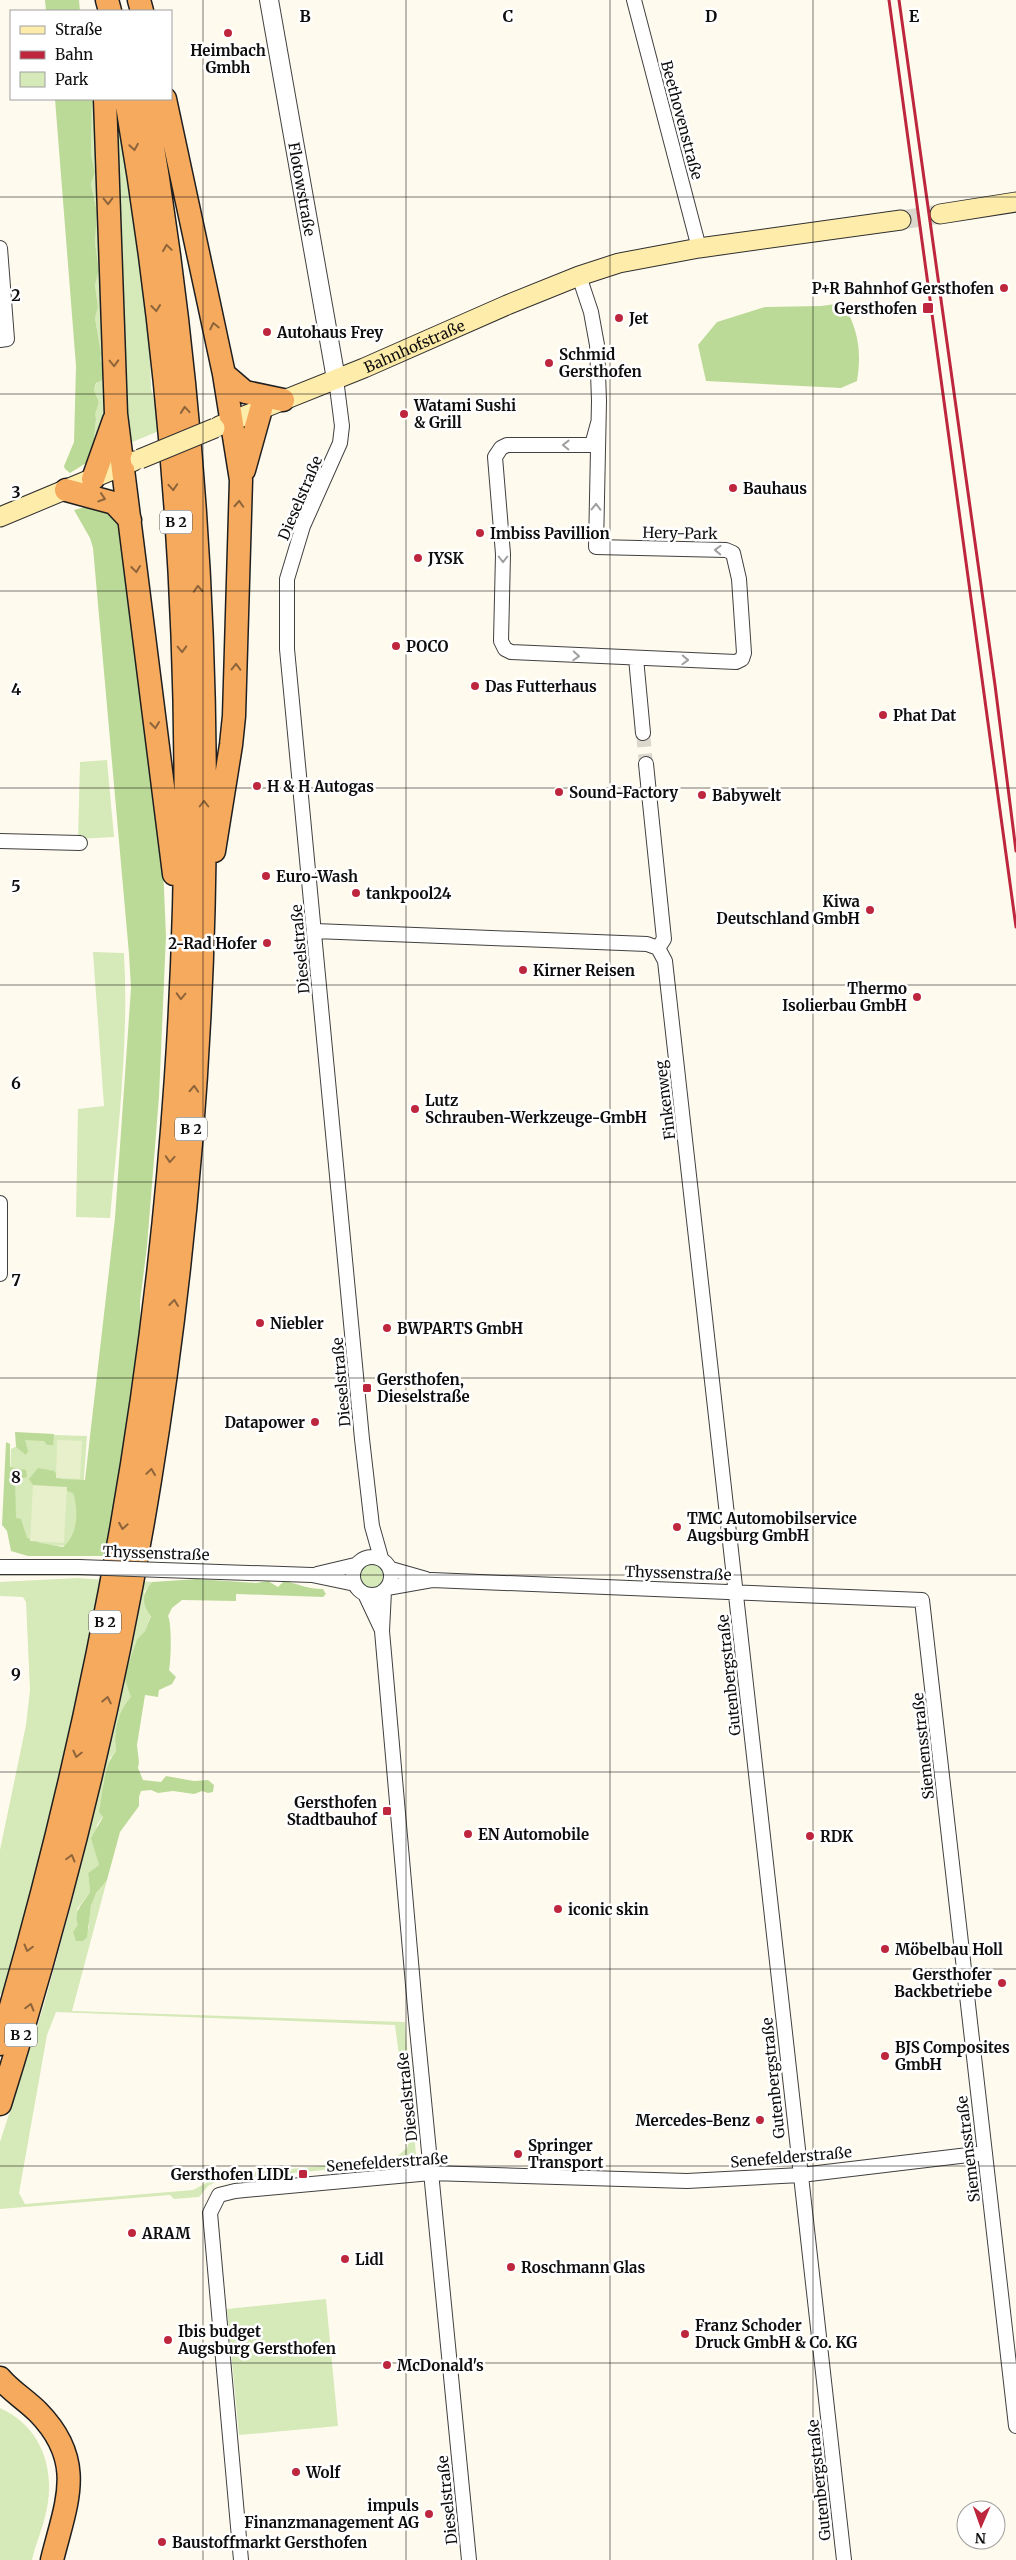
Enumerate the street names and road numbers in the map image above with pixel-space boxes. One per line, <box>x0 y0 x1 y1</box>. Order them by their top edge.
street label: Beethovenstraße <box>657 58 707 182</box>
street label: Flotowstraße <box>285 140 320 238</box>
street label: Bahnhofstraße <box>361 315 468 376</box>
street label: Dieselstraße <box>274 453 326 543</box>
road number: B 2 <box>160 511 192 534</box>
street label: Hery-Park <box>642 523 718 543</box>
street label: Dieselstraße <box>287 903 313 994</box>
street label: Finkenweg <box>651 1059 679 1141</box>
road number: B 2 <box>175 1118 207 1140</box>
street label: Dieselstraße <box>328 1336 354 1427</box>
street label: Thyssenstraße <box>102 1542 210 1564</box>
street label: Thyssenstraße <box>624 1562 732 1584</box>
road number: B 2 <box>89 1610 121 1634</box>
street label: Gutenbergstraße <box>713 1613 745 1736</box>
street label: Siemensstraße <box>908 1692 938 1800</box>
street label: Gutenbergstraße <box>757 2016 789 2139</box>
road number: B 2 <box>5 2024 37 2046</box>
street label: Dieselstraße <box>393 2051 421 2143</box>
street label: Siemensstraße <box>952 2095 984 2203</box>
street label: Senefelderstraße <box>729 2142 853 2172</box>
street label: Senefelderstraße <box>326 2148 449 2176</box>
street label: Gutenbergstraße <box>803 2418 835 2541</box>
street label: Dieselstraße <box>433 2454 461 2546</box>

